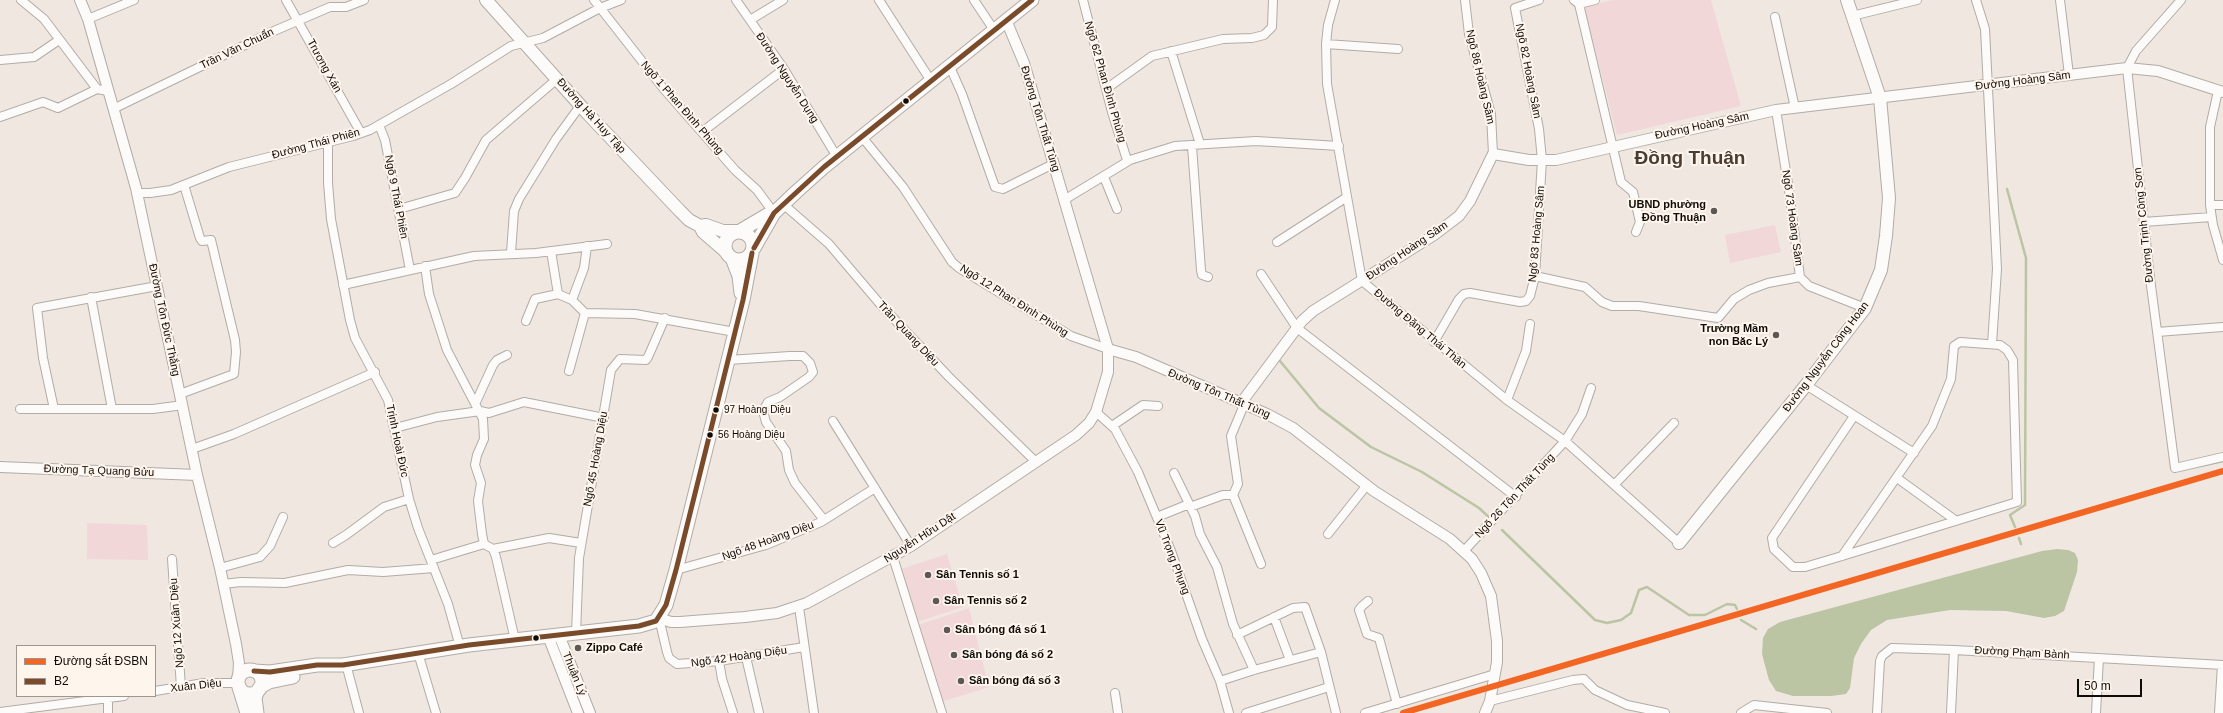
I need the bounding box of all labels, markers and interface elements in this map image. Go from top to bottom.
street label: Ngõ 62 Phan Đình Phùng [1081,20,1129,144]
street label: Ngõ 82 Hoàng Sâm [1512,22,1544,120]
street label: Trần Văn Chuẩn [198,25,276,73]
street label: Ngõ 86 Hoàng Sâm [1463,28,1497,126]
street label: Đường Nguyễn Dụng [753,30,821,126]
street label: Trương Xán [304,37,344,95]
street label: Ngõ 1 Phan Đình Phùng [638,59,726,157]
street label: Đường Tôn Thất Tùng [1018,64,1062,174]
street label: Đường Hoàng Sâm [1975,69,2071,93]
street label: Đường Hà Huy Tập [554,76,628,156]
unlabelled marker [901,96,911,106]
street label: Đường Hoàng Sâm [1654,110,1750,142]
street label: Đường Thái Phiên [271,126,361,162]
district label: Đồng Thuận [1635,148,1745,170]
street label: Ngõ 9 Thái Phiên [381,154,411,240]
street label: Đường Trịnh Công Sơn [2131,167,2157,283]
street label: Ngõ 73 Hoàng Sâm [1779,169,1805,267]
street label: Ngõ 83 Hoàng Sâm [1526,185,1548,283]
place label: UBND phường Đồng Thuận [1629,198,1706,224]
marker: UBND phường Đồng Thuận [1709,206,1719,216]
street label: Đường Hoàng Sâm [1364,219,1450,283]
street label: Đường Tôn Đức Thắng [146,262,182,378]
street label: Ngõ 12 Phan Đình Phùng [957,262,1071,340]
street label: Đường Đặng Thái Thân [1371,286,1469,372]
street label: Trần Quang Diệu [875,299,941,369]
street label: Đường Nguyễn Công Hoan [1780,299,1872,415]
place label: Trường Mầm non Băc Lý [1700,322,1768,348]
marker: Trường Mầm non Băc Lý [1771,330,1781,340]
street label: Đường Tôn Thất Tùng [1166,366,1272,422]
street label: Trịnh Hoài Đức [383,403,411,479]
place label: 97 Hoàng Diệu [724,404,791,416]
marker: 97 Hoàng Diệu [711,405,721,415]
street label: Ngõ 45 Hoàng Diệu [581,410,611,508]
place label: 56 Hoàng Diệu [718,429,785,441]
marker: 56 Hoàng Diệu [705,430,715,440]
street label: Ngõ 26 Tôn Thất Tùng [1472,451,1558,541]
street label: Đường Tạ Quang Bửu [43,462,155,480]
street label: Nguyễn Hữu Dật [882,510,958,566]
street label: Vũ Trọng Phụng [1152,517,1192,597]
street label: Ngõ 48 Hoàng Diệu [720,518,816,564]
place label: Sân Tennis số 1 [936,568,1019,582]
marker: Sân Tennis số 1 [923,570,933,580]
street label: Ngõ 12 Xuân Diệu [167,578,187,668]
place label: Sân Tennis số 2 [944,594,1027,608]
marker: Sân Tennis số 2 [931,596,941,606]
place label: Sân bóng đá số 1 [955,623,1046,637]
marker: Sân bóng đá số 1 [942,625,952,635]
unlabelled marker [531,633,541,643]
place label: Zippo Café [586,641,643,655]
marker: Zippo Café [573,643,583,653]
street label: Ngõ 42 Hoàng Diệu [690,644,788,670]
street label: Đường Phạm Bành [1974,644,2070,662]
legend [16,645,156,697]
place label: Sân bóng đá số 2 [962,648,1053,662]
street label: Thuận Lý [559,650,589,698]
marker: Sân bóng đá số 2 [949,650,959,660]
text: Đường sắt ĐSBN [54,654,148,668]
scale bar [2079,671,2144,697]
text: B2 [54,674,69,688]
place label: Sân bóng đá số 3 [969,674,1060,688]
marker: Sân bóng đá số 3 [956,676,966,686]
street label: Xuân Diệu [170,677,222,695]
text: 50 m [2084,679,2111,693]

